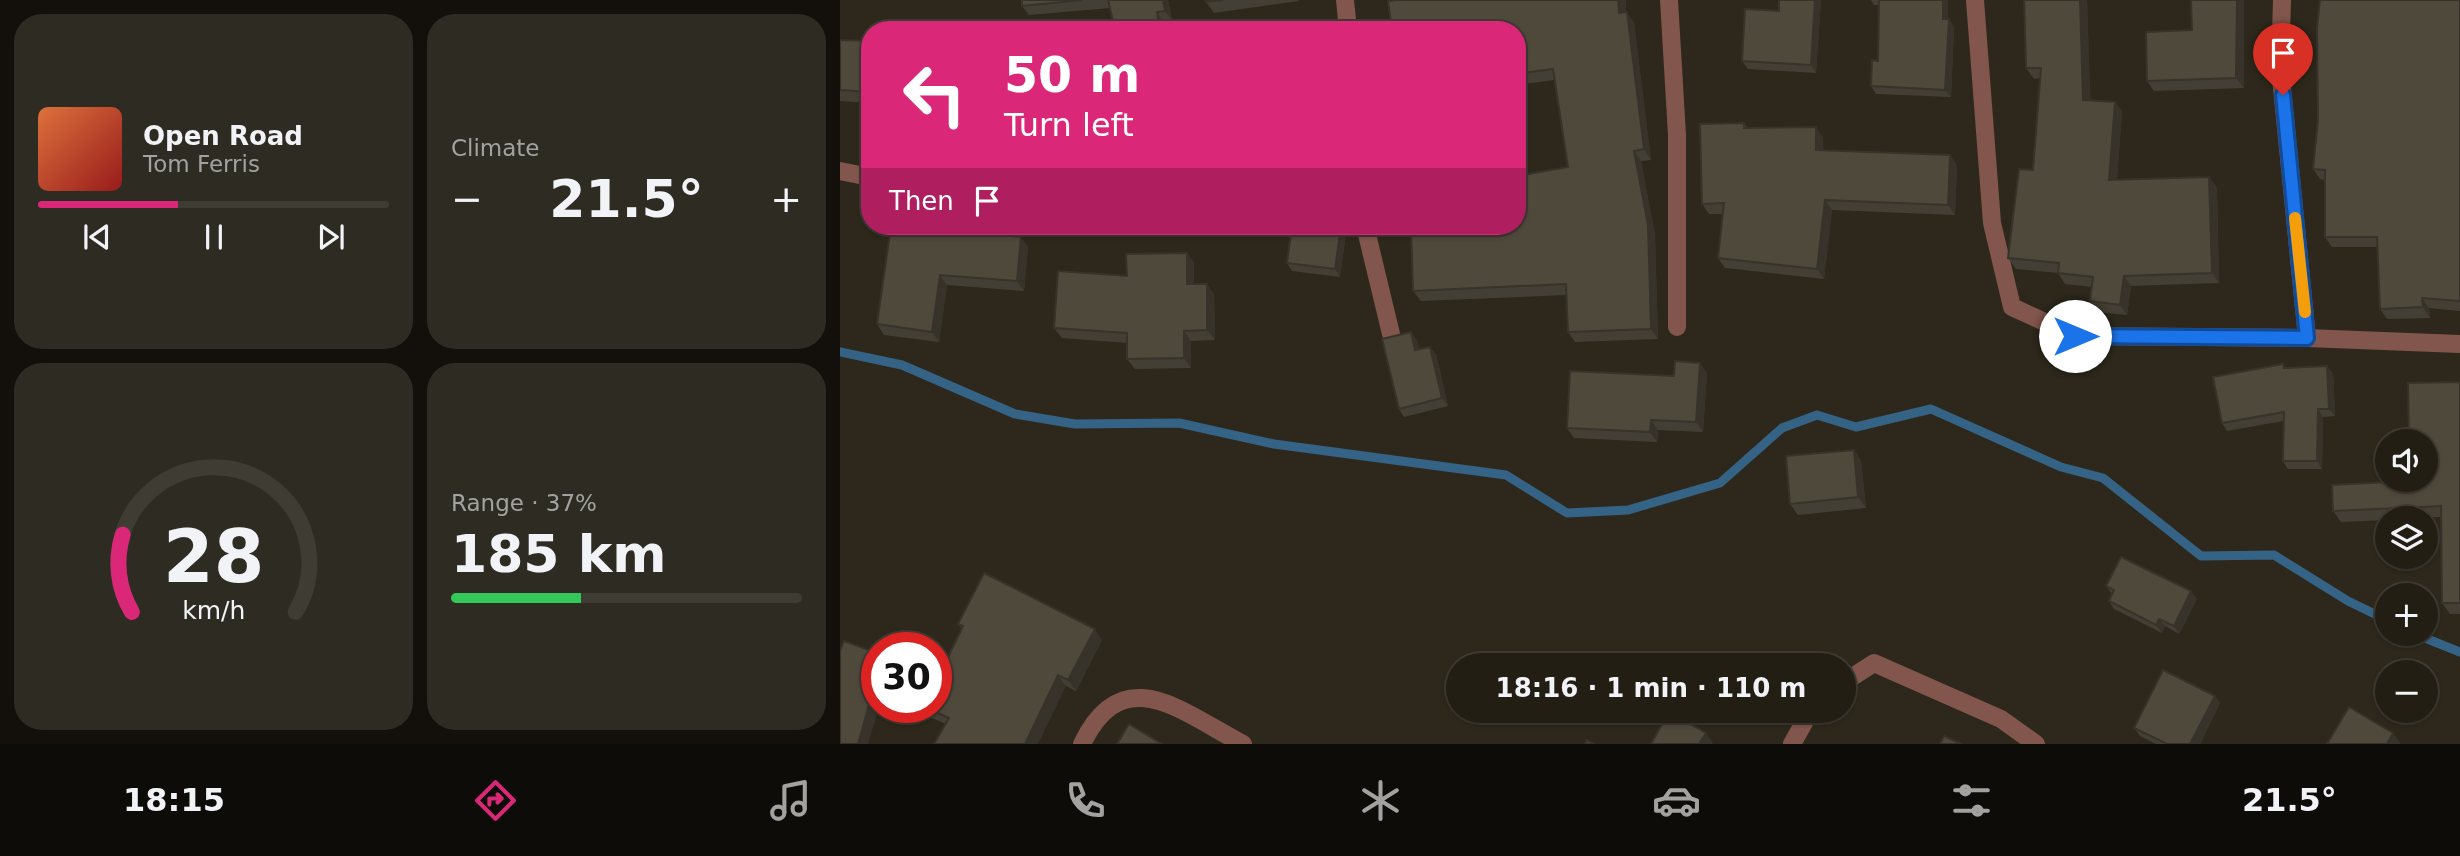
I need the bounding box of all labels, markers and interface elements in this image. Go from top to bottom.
pin [2253,23,2313,95]
icon: arrive [2264,34,2302,72]
text: 50 m [1004,47,1140,104]
icon: left [889,49,980,140]
text: Turn left [1004,106,1134,144]
text: Open Road [143,121,303,151]
text: Climate [451,135,540,161]
text: Tom Ferris [143,151,260,177]
text: 21.5° [549,169,704,229]
text: − [451,177,483,221]
text: + [770,177,802,221]
icon: arrive [968,182,1006,220]
text: Then [889,186,954,216]
icon: previous [78,218,116,256]
icon: pause [195,218,233,256]
icon: next [312,218,350,256]
position arrow [2038,299,2112,373]
map controls [2375,429,2438,723]
button: sound [2375,429,2438,492]
text: Range · 37% [451,490,597,516]
button: layers [2375,506,2438,569]
text: 28 [163,515,264,600]
text: 185 km [451,524,666,584]
button: + [2375,583,2438,646]
text: km/h [182,596,245,625]
speed limit sign: 30 [861,632,952,723]
button: − [2375,660,2438,723]
text: 18:16 · 1 min · 110 m [1496,673,1806,703]
icon: directions [471,776,520,825]
icon: music [766,776,815,825]
icon: phone [1061,776,1110,825]
icon: climate [1356,776,1405,825]
icon: car [1652,776,1701,825]
icon: filters [1947,776,1996,825]
text: 18:15 [123,781,225,819]
text: 21.5° [2242,781,2337,819]

